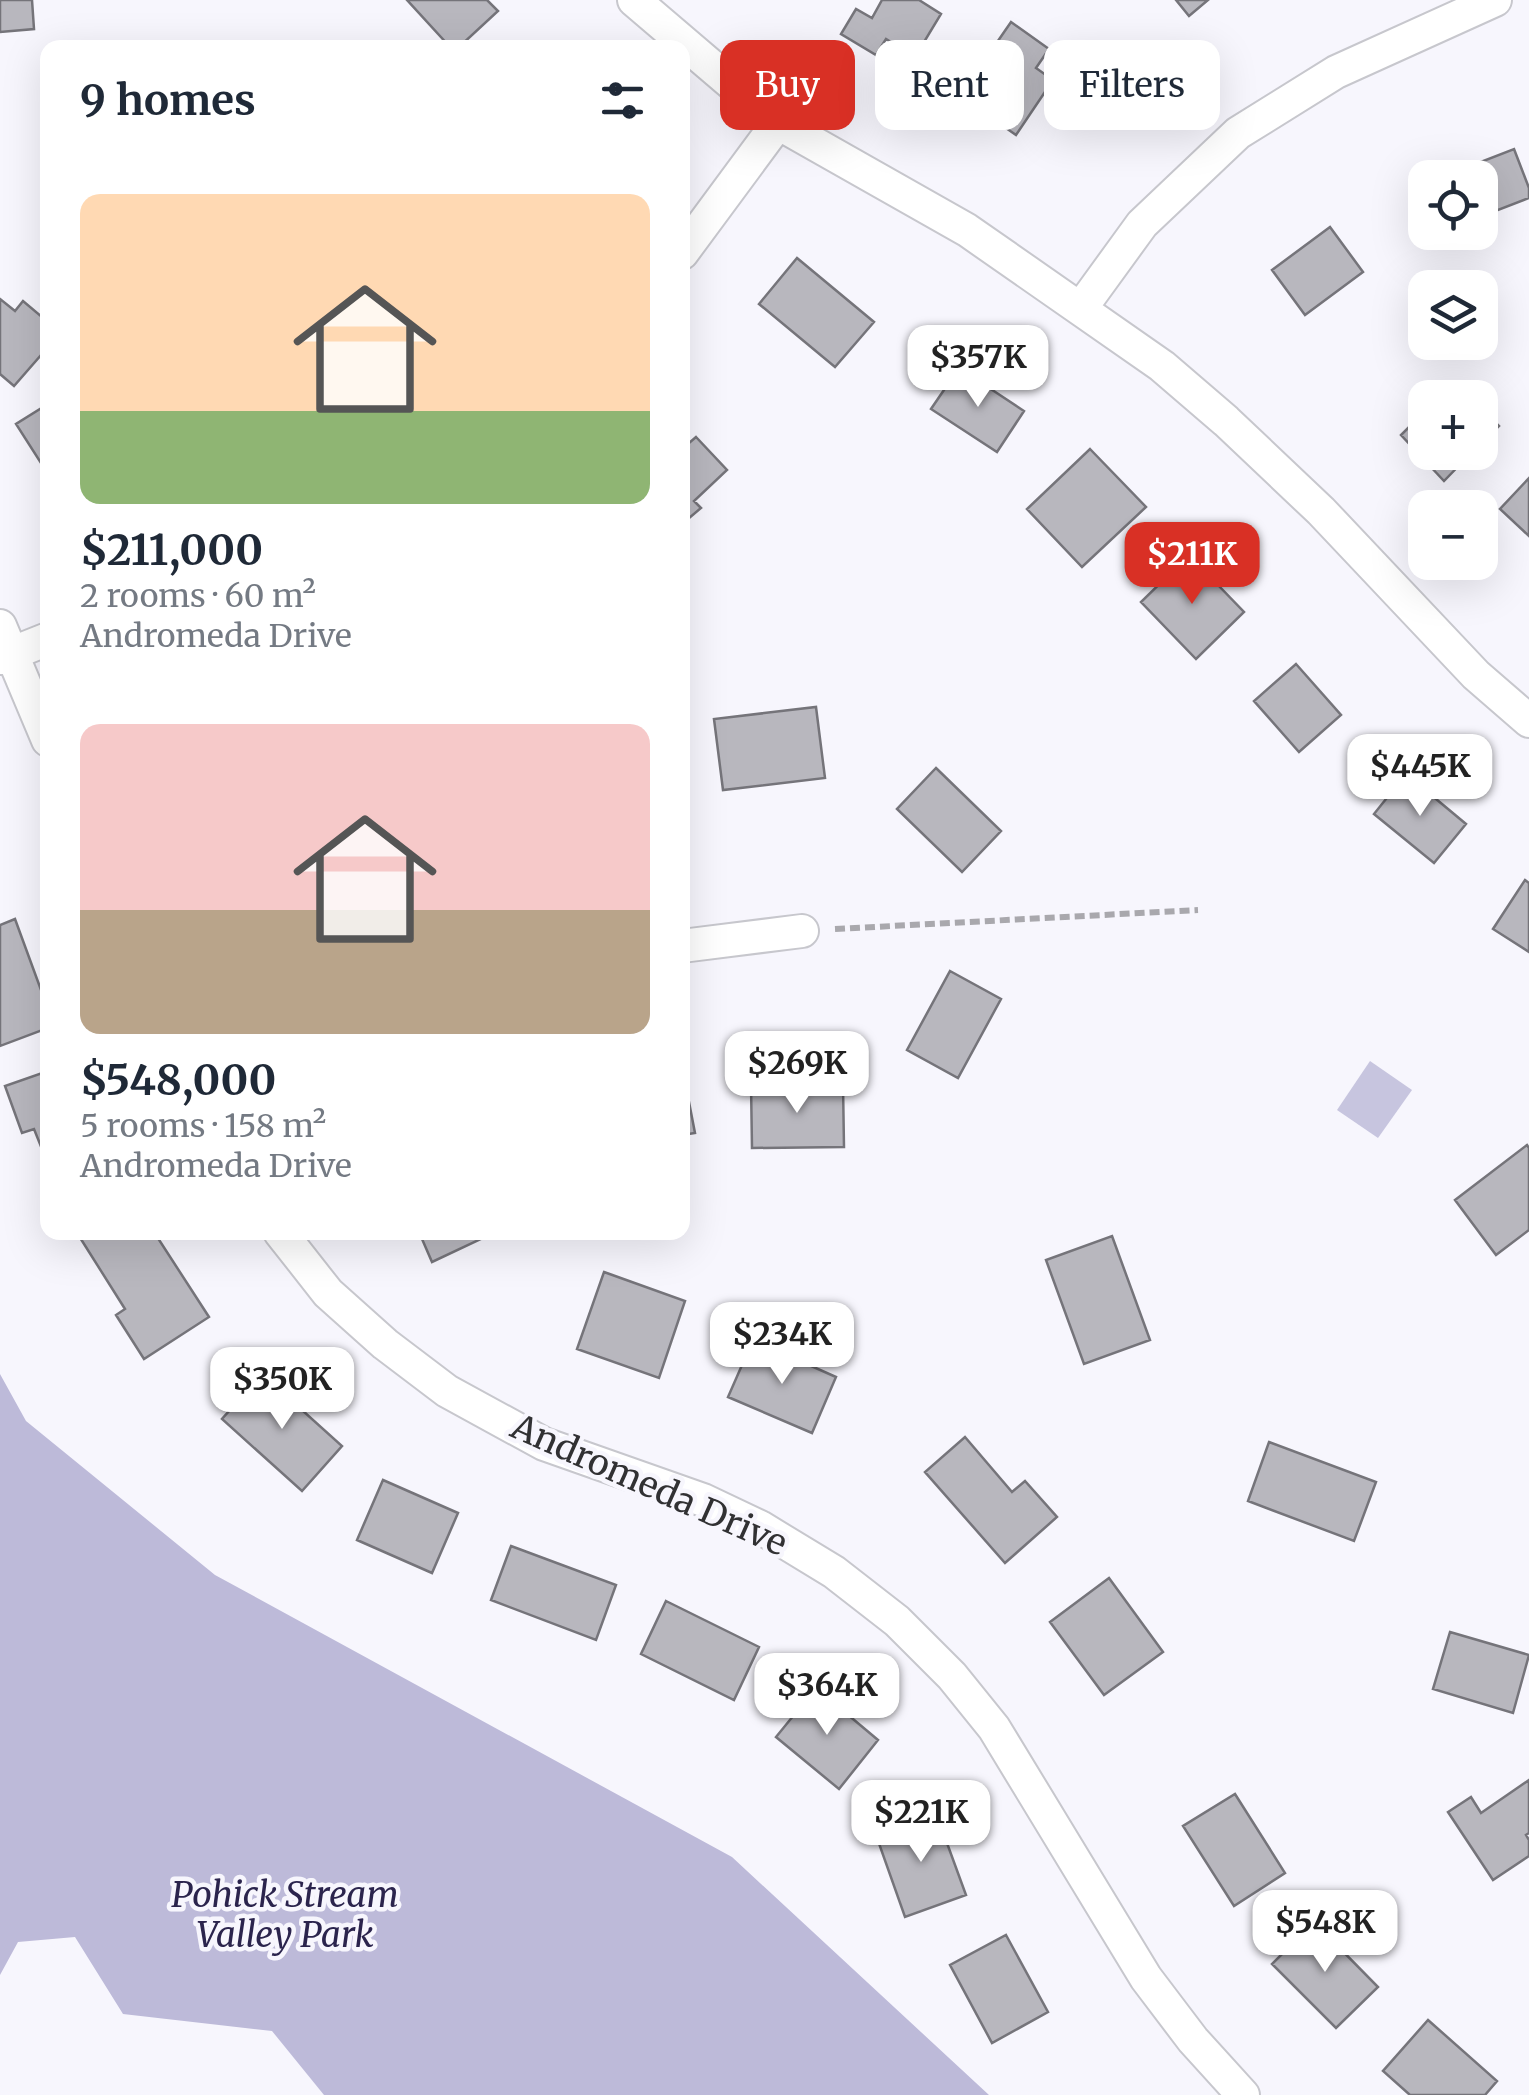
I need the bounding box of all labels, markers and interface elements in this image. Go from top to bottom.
chip: Buy [720,40,855,130]
chip: Rent [875,40,1024,130]
chip: Filters [1044,40,1220,130]
icon: filters [595,73,650,128]
text: 9 homes [80,74,256,126]
map controls [1408,160,1498,580]
button: locate [1408,160,1498,250]
icon: home [275,259,455,439]
button: layers [1408,270,1498,360]
pin: $357K [908,325,1048,410]
text: $357K [929,337,1027,377]
button: + [1408,380,1498,470]
button: − [1408,490,1498,580]
pin: $211K [1122,522,1262,607]
text: $211,000 [80,524,263,576]
text: $211K [1147,534,1237,574]
text: 2 rooms · 60 m² [80,576,316,616]
text: Andromeda Drive [80,616,352,656]
pin: $445K [1350,734,1490,819]
text: $445K [1369,746,1471,786]
icon: home [275,789,455,969]
pin: $269K [727,1031,867,1116]
text: $269K [747,1043,847,1083]
text: $548,000 [80,1054,276,1106]
text: 5 rooms · 158 m² [80,1106,326,1146]
text: Andromeda Drive [80,1146,352,1186]
pin: $234K [712,1302,852,1387]
text: $234K [732,1314,832,1354]
pin: $350K [212,1347,352,1432]
text: $350K [232,1359,332,1399]
street label: Andromeda Drive [503,1404,794,1566]
pin: $364K [757,1653,897,1738]
text: $364K [776,1665,878,1705]
pin: $221K [851,1780,991,1865]
text: $221K [873,1792,969,1832]
park label: Pohick Stream Valley Park [171,1873,399,1957]
pin: $548K [1255,1890,1395,1975]
text: $548K [1275,1902,1375,1942]

